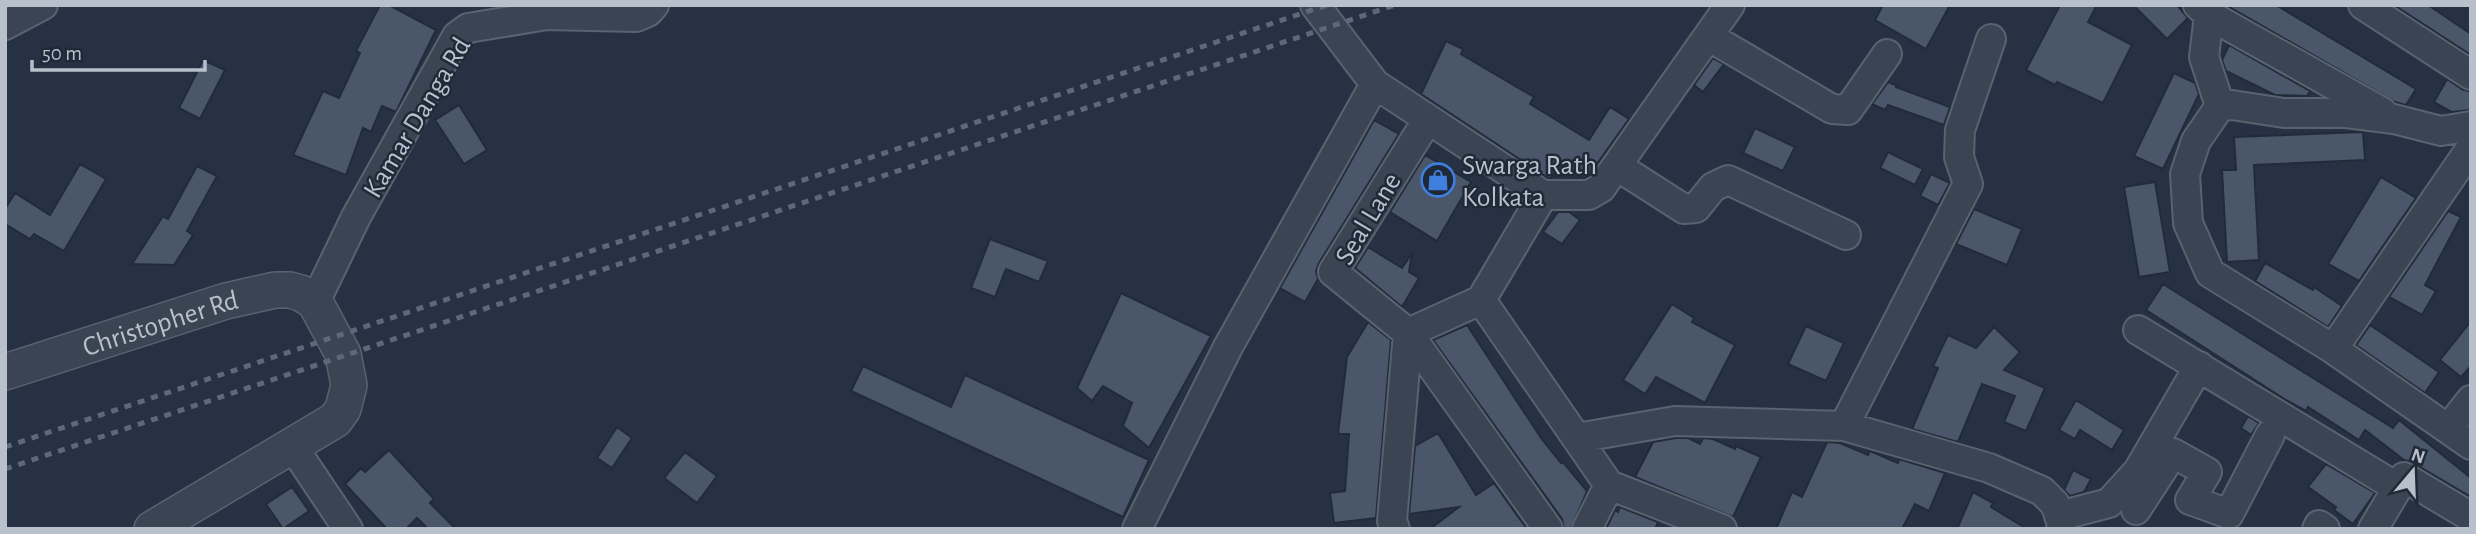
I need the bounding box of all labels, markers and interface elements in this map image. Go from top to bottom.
scale bar [32,28,205,72]
street label: Kamar Danga Rd [359,33,476,203]
text: 50 m [42,43,82,64]
place label: Swarga Rath Kolkata [1462,152,1597,212]
shop icon: Swarga Rath Kolkata [1419,161,1457,199]
street label: Seal Lane [1331,168,1407,270]
street label: Christopher Rd [79,287,241,362]
north arrow [2378,436,2448,506]
text: N [2409,445,2427,467]

